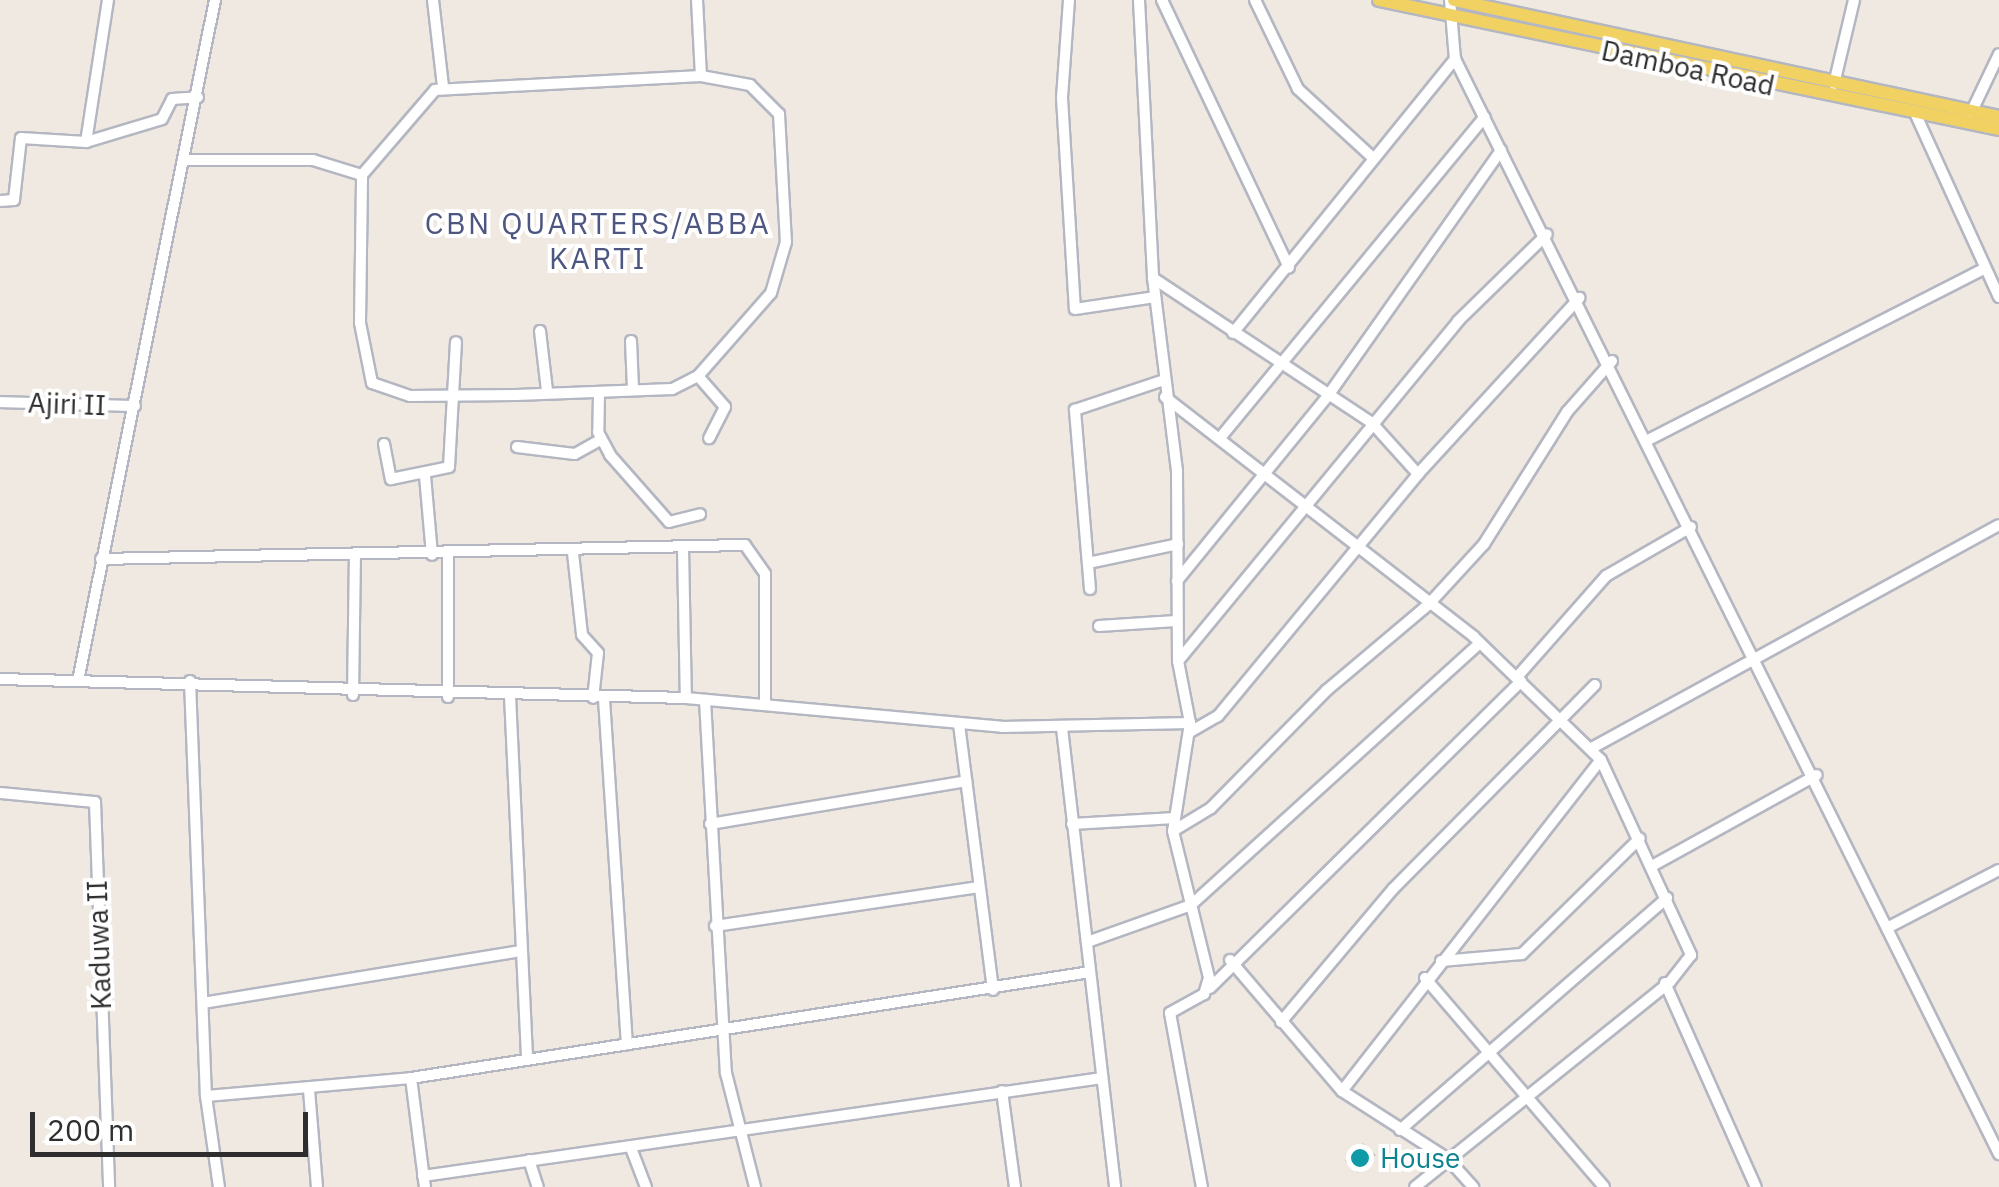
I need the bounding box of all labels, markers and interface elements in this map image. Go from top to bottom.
street label: Damboa Road [1598,33,1778,103]
district label: CBN QUARTERS/ABBA KARTI [425,205,771,276]
street label: Ajiri II [27,386,107,422]
street label: Kaduwa II [80,880,118,1010]
scale bar [35,1092,312,1154]
text: 200 m [47,1110,134,1149]
place label: House [1380,1141,1460,1175]
marker: House [1349,1147,1371,1169]

